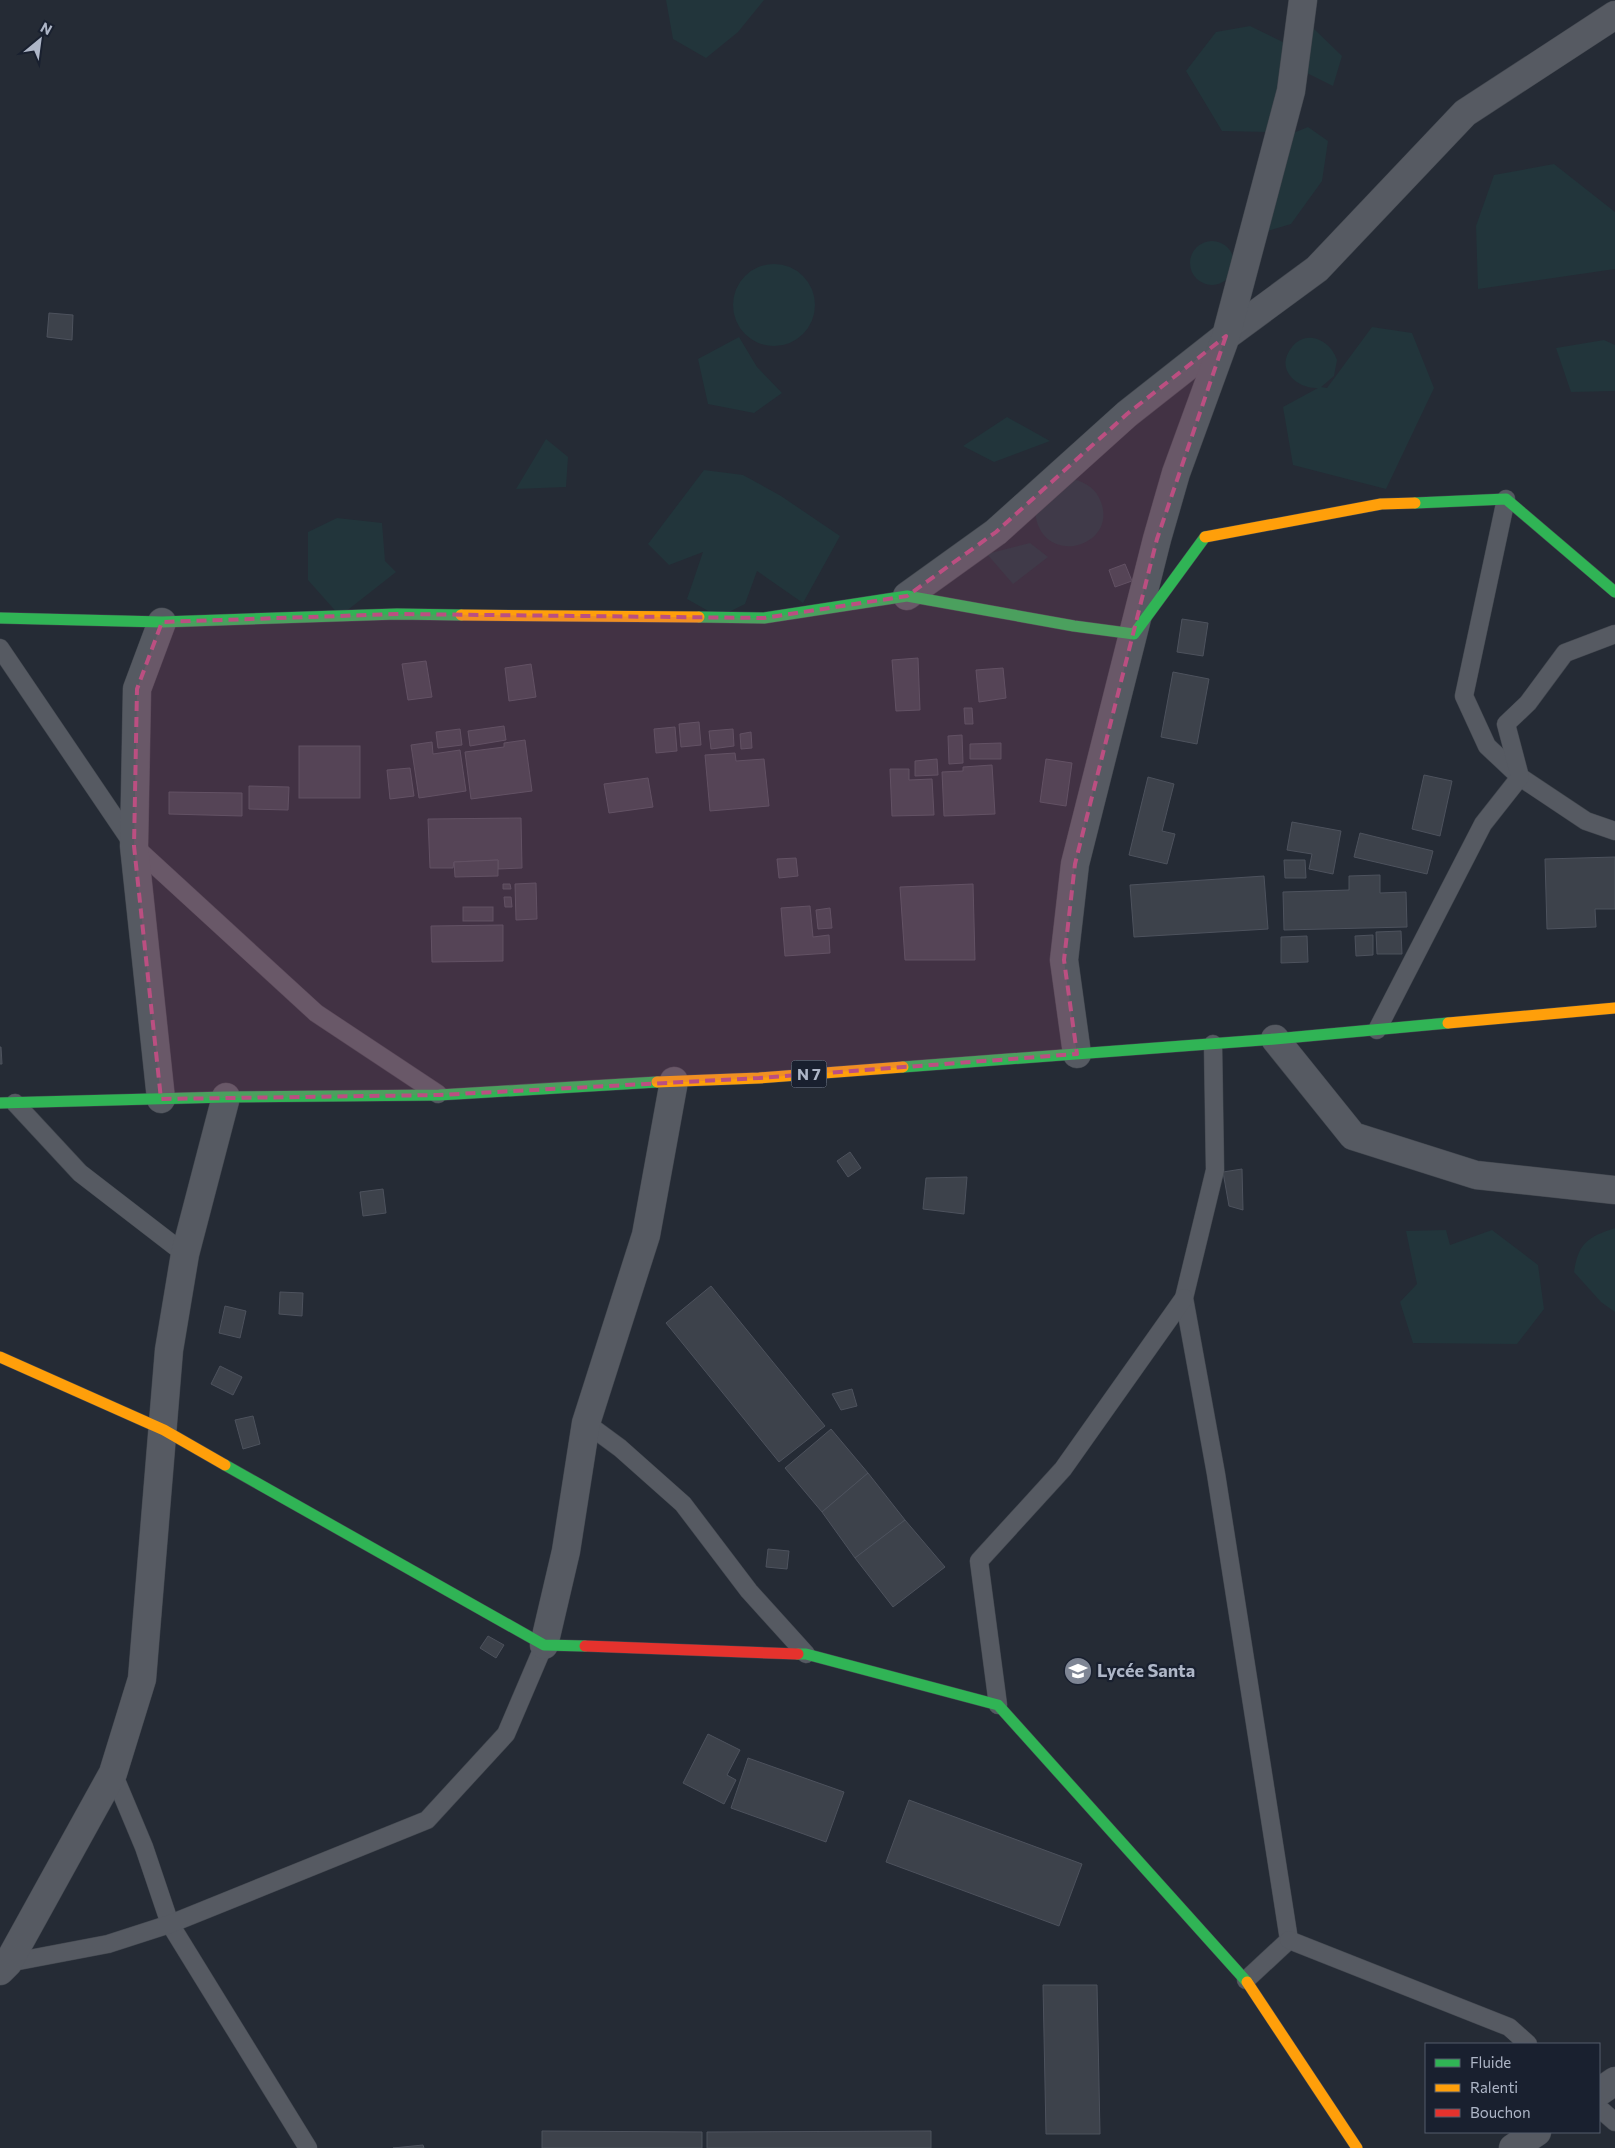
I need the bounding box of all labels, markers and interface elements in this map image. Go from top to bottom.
north arrow [15,15,65,65]
text: N [38,18,55,38]
road number: N 7 [792,1060,826,1088]
school or university icon: Lycée Santa [1063,1656,1093,1686]
place label: Lycée Santa [1097,1659,1195,1681]
legend [1425,2043,1600,2133]
text: Fluide [1470,2053,1511,2071]
text: Ralenti [1470,2078,1518,2096]
text: Bouchon [1470,2103,1531,2121]

